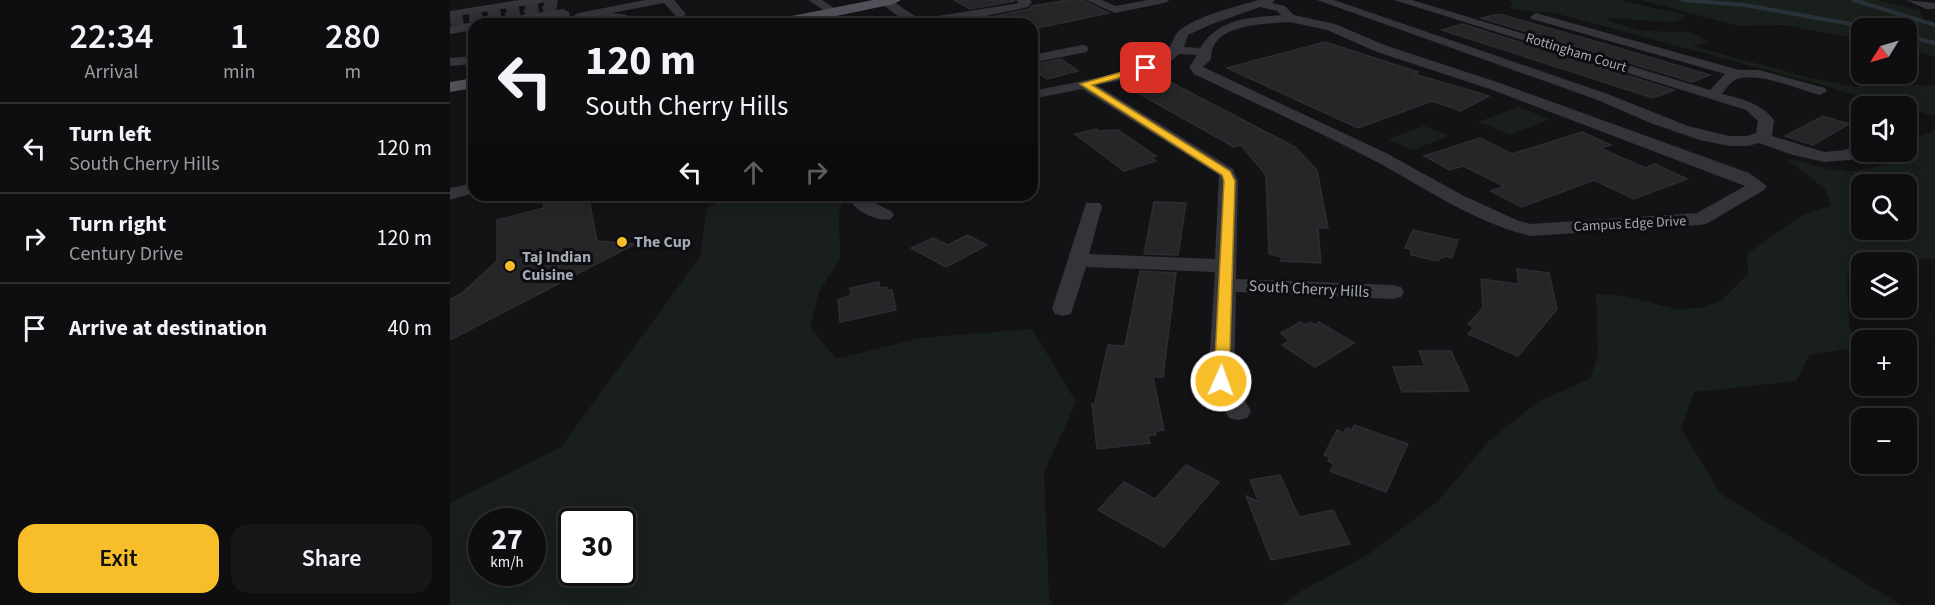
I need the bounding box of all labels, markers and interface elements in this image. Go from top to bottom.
text: 22:34 [70,11,153,62]
text: 1 [230,11,248,62]
text: 280 [325,11,380,62]
north arrow [1851,18,1917,84]
map controls [1851,18,1917,474]
street label: Rottingham Court [1523,28,1629,78]
text: 120 m [585,31,696,91]
icon: left [486,42,564,120]
pin [1120,42,1171,93]
icon: arrive [1129,51,1162,84]
text: Arrival [85,58,138,86]
text: min [223,58,255,86]
text: m [344,58,361,86]
text: South Cherry Hills [585,87,788,126]
button: sound [1851,96,1917,162]
text: Turn left [69,118,151,150]
icon: left [18,132,51,165]
text: 120 m [377,132,432,164]
text: South Cherry Hills [69,150,220,178]
icon: left [674,156,707,189]
icon: ahead [737,156,770,189]
icon: right [800,156,833,189]
button: search [1851,174,1917,240]
text: Turn right [69,208,166,240]
street label: Campus Edge Drive [1573,211,1687,237]
icon: right [18,222,51,255]
text: 120 m [377,222,432,254]
place label: The Cup [634,231,691,253]
marker: The Cup [615,235,629,249]
text: Century Drive [69,240,183,268]
place label: Taj Indian Cuisine [522,246,591,286]
button: layers [1851,252,1917,318]
marker: Taj Indian Cuisine [503,259,517,273]
street label: South Cherry Hills [1248,275,1370,303]
icon: arrive [18,312,51,345]
text: Arrive at destination [69,312,267,344]
text: 40 m [387,312,432,344]
button: + [1851,330,1917,396]
position arrow [1189,349,1253,413]
button: − [1851,408,1917,474]
speed limit sign: 30 [558,508,636,586]
text: 27 [491,518,523,561]
button: Exit [18,524,219,593]
button: Share [231,524,432,593]
text: km/h [490,552,524,573]

